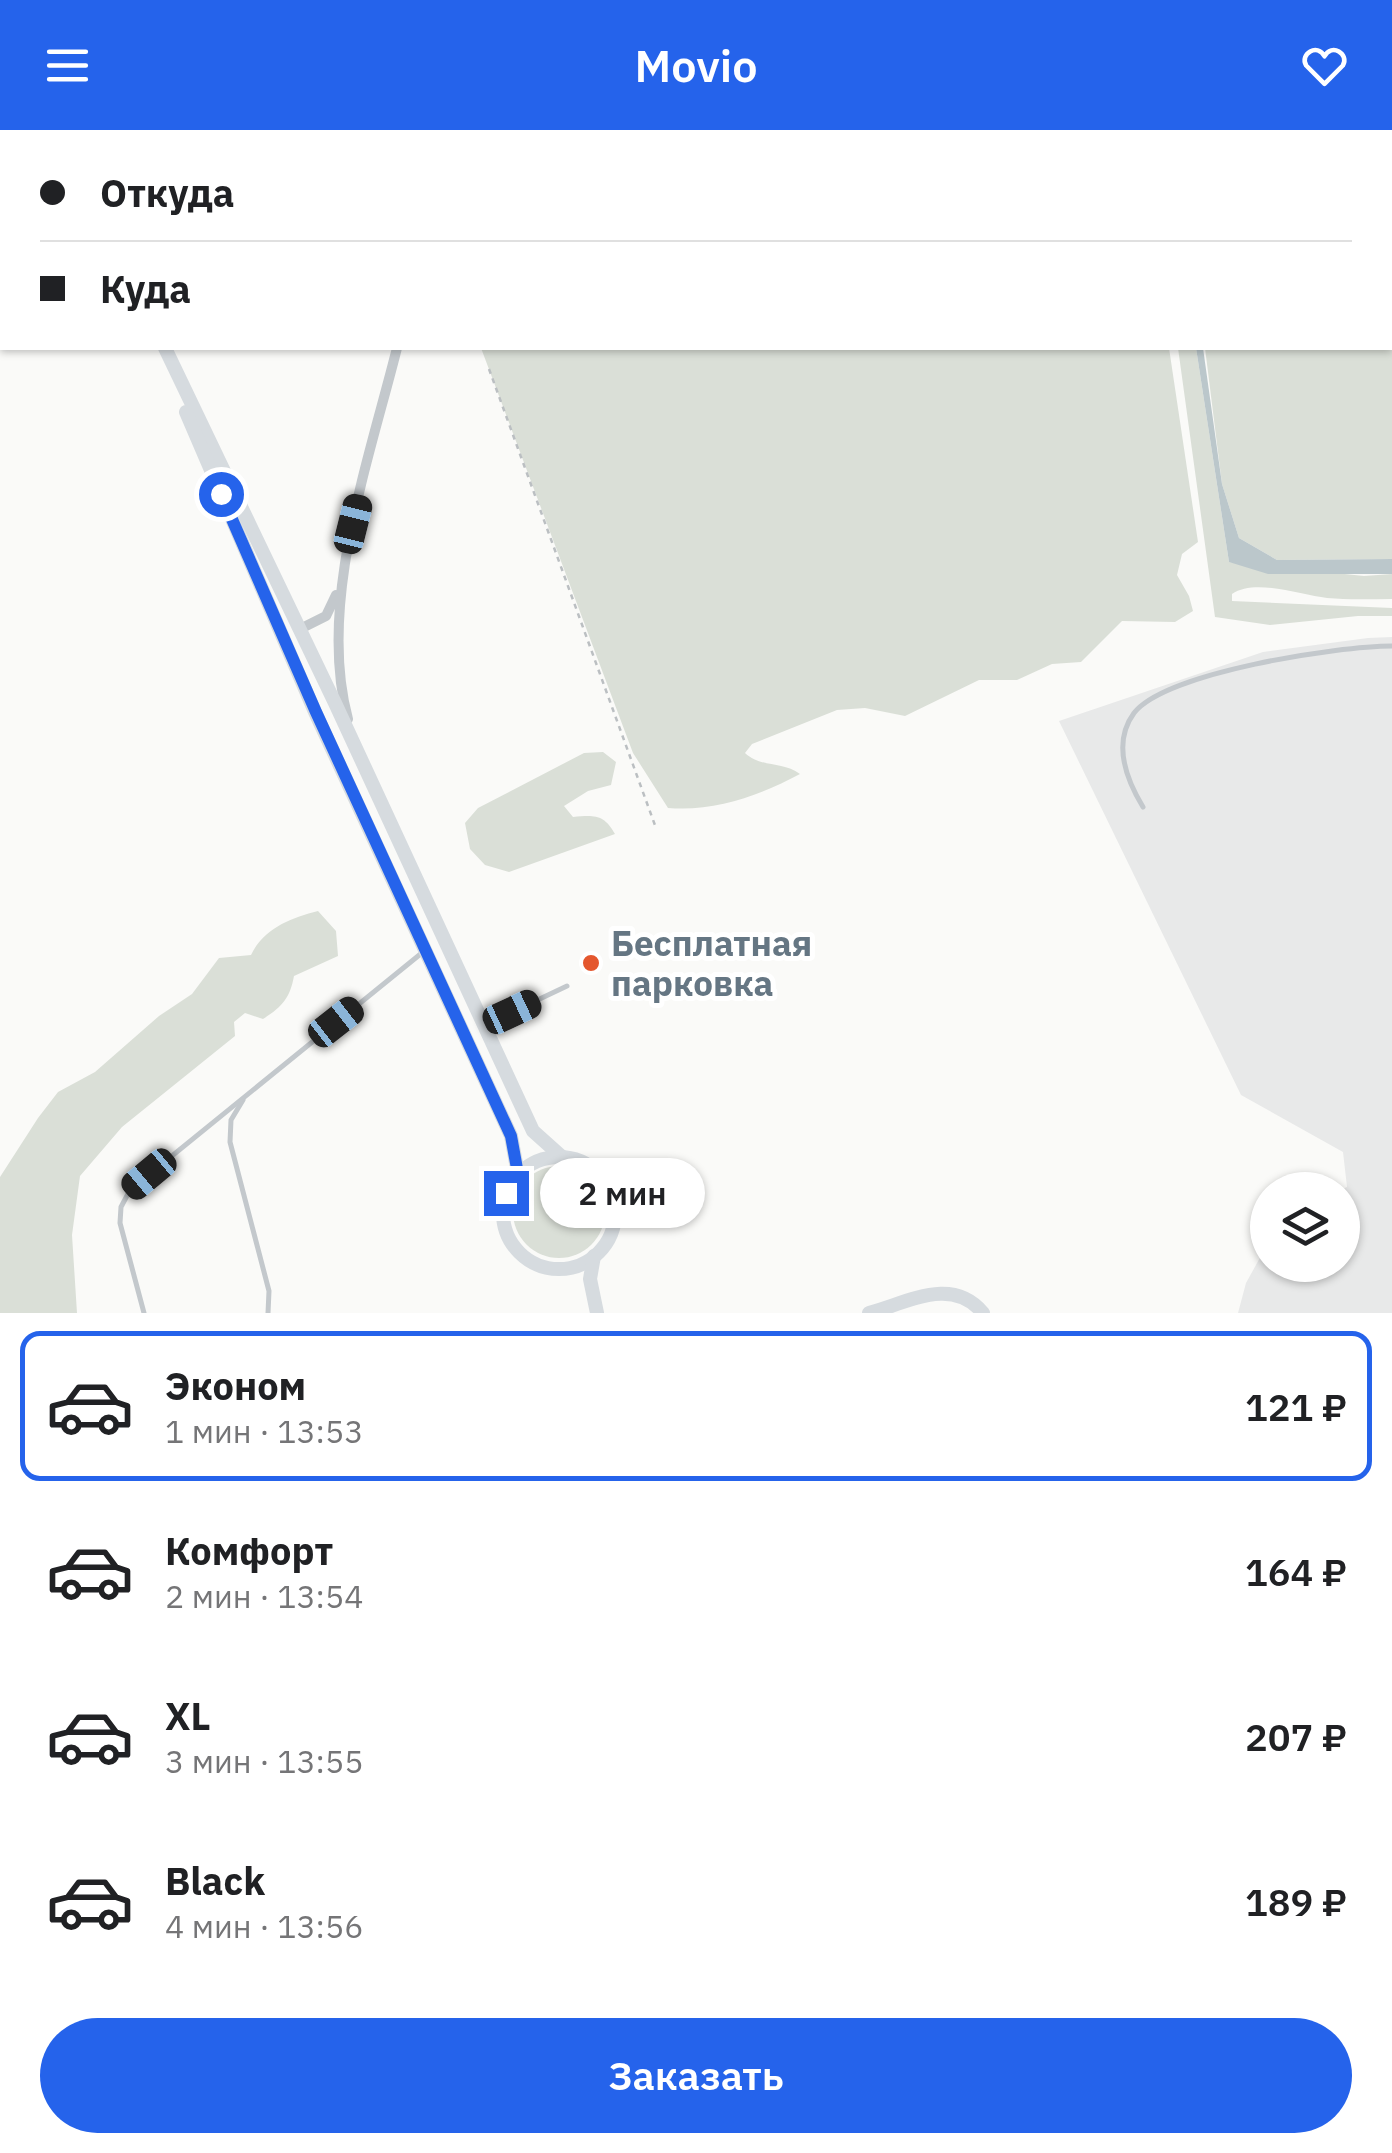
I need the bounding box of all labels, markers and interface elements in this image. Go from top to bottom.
text: Movio [634,36,758,94]
icon: menu [40,38,95,93]
icon: heart [1297,38,1352,93]
text: Откуда [100,168,234,217]
text: Куда [100,264,191,313]
route start [199,472,244,517]
car [331,491,375,557]
place label: Бесплатная парковка [611,920,812,1006]
marker: Бесплатная парковка [580,952,602,974]
car [478,986,546,1038]
car [303,992,369,1052]
car [116,1143,182,1205]
callout: 2 мин [541,1158,706,1228]
route end [484,1171,529,1216]
text: 2 мин [578,1172,667,1214]
map controls [1250,1172,1360,1282]
button: layers [1250,1172,1360,1282]
icon: car [45,1361,135,1451]
text: Эконом [165,1361,306,1410]
text: 121 ₽ [1245,1382,1347,1431]
text: 1 мин · 13:53 [165,1410,363,1452]
icon: car [45,1526,135,1616]
text: Комфорт [165,1526,333,1575]
text: 164 ₽ [1245,1547,1347,1596]
text: 2 мин · 13:54 [165,1575,363,1617]
icon: car [45,1691,135,1781]
text: XL [165,1691,211,1740]
text: 207 ₽ [1245,1712,1347,1761]
text: 3 мин · 13:55 [165,1740,363,1782]
icon: car [45,1856,135,1946]
text: Black [165,1856,265,1905]
text: 189 ₽ [1245,1877,1347,1926]
text: 4 мин · 13:56 [165,1905,363,1947]
button: Заказать [40,2018,1352,2133]

